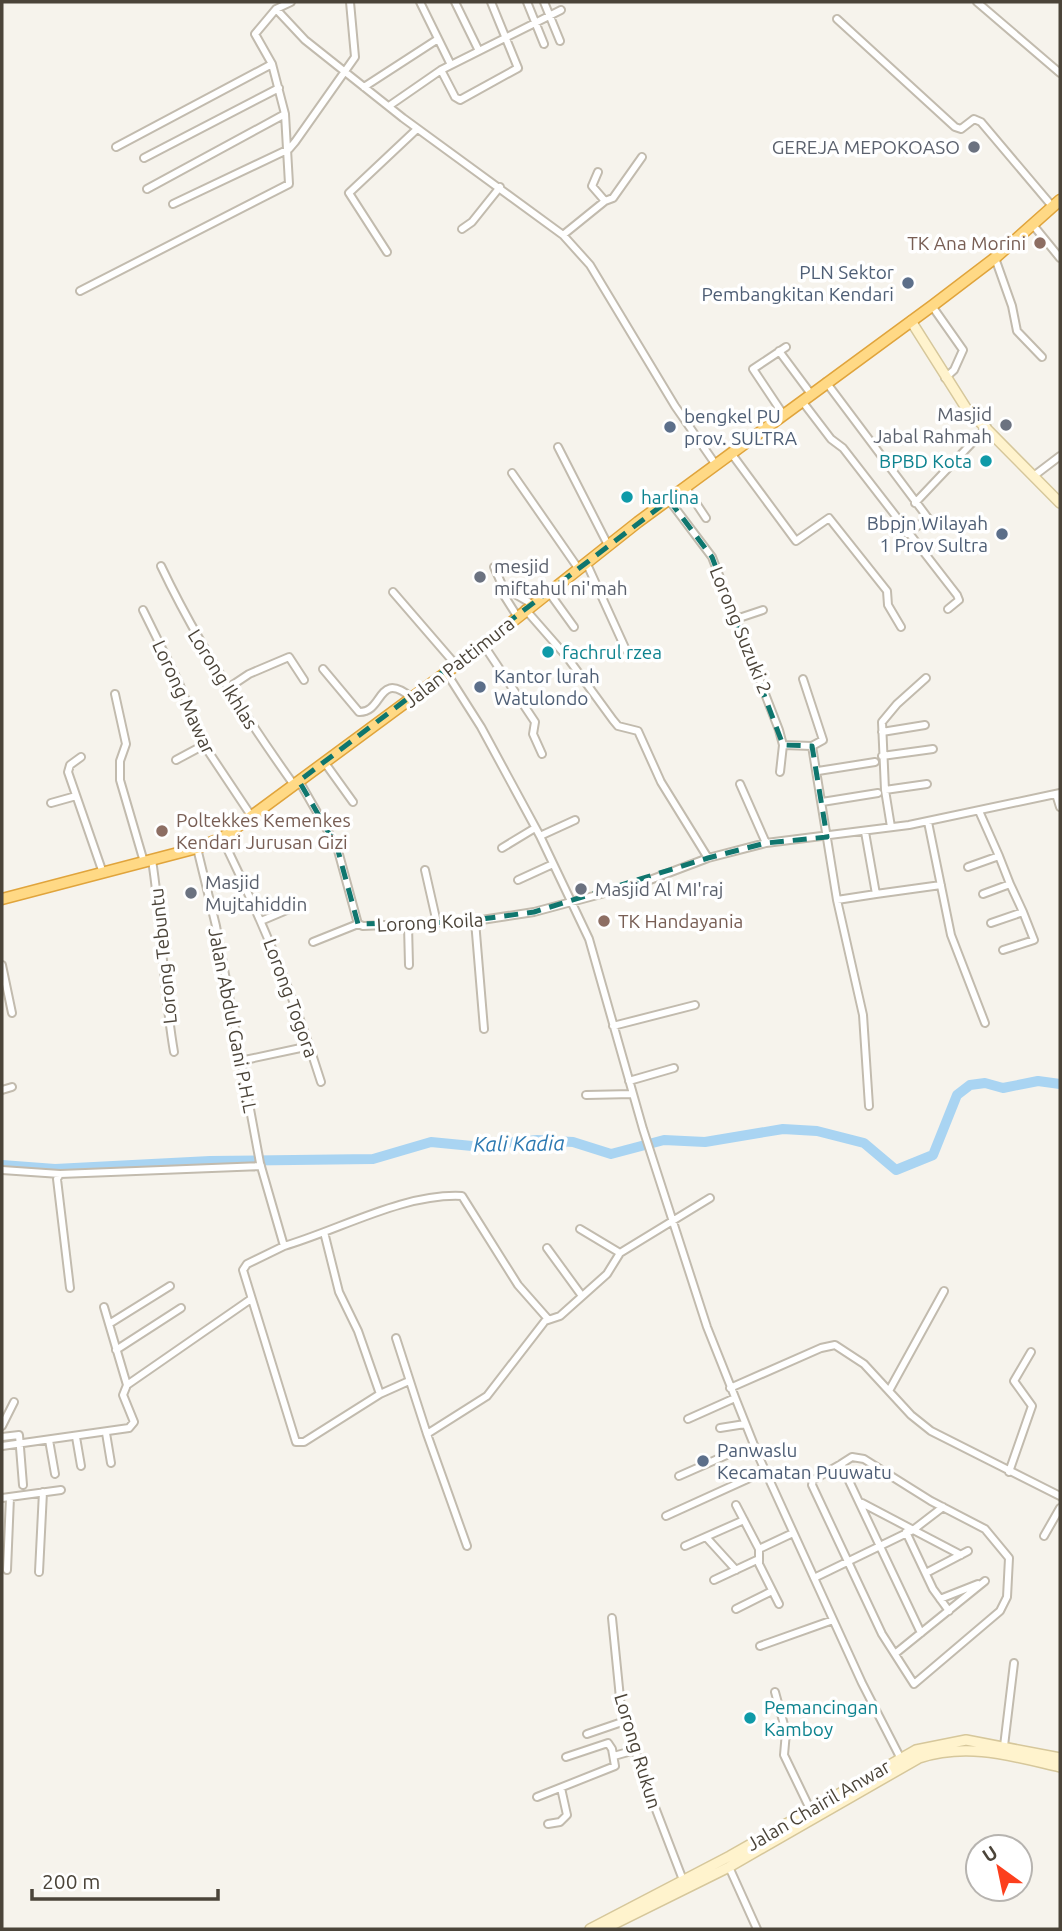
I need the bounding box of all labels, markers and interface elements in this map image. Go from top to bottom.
place label: GEREJA MEPOKOASO [772,136,960,158]
marker: GEREJA MEPOKOASO [966,139,982,155]
place label: TK Ana Morini [907,232,1026,254]
marker: TK Ana Morini [1032,235,1048,251]
place label: PLN Sektor Pembangkitan Kendari [702,261,894,305]
marker: PLN Sektor Pembangkitan Kendari [900,275,916,291]
place label: Masjid Jabal Rahmah [873,403,992,447]
place label: bengkel PU prov. SULTRA [684,405,798,449]
marker: Masjid Jabal Rahmah [998,417,1014,433]
marker: bengkel PU prov. SULTRA [662,419,678,435]
place label: BPBD Kota [879,450,972,472]
marker: BPBD Kota [978,453,994,469]
place label: harlina [641,486,699,508]
marker: harlina [619,489,635,505]
place label: Bbpjn Wilayah 1 Prov Sultra [867,512,988,556]
marker: Bbpjn Wilayah 1 Prov Sultra [994,526,1010,542]
place label: mesjid miftahul ni'mah [494,555,628,599]
street label: Lorong Suzuki 2 [706,563,776,697]
marker: mesjid miftahul ni'mah [472,569,488,585]
street label: Jalan Pattimura [400,612,518,712]
street label: Lorong Ikhlas [184,625,262,733]
street label: Lorong Mawar [148,637,220,757]
place label: fachrul rzea [562,641,662,663]
marker: fachrul rzea [540,644,556,660]
place label: Kantor lurah Watulondo [494,665,600,709]
marker: Kantor lurah Watulondo [472,679,488,695]
place label: Poltekkes Kemenkes Kendari Jurusan Gizi [176,809,351,853]
marker: Poltekkes Kemenkes Kendari Jurusan Gizi [154,823,170,839]
place label: Masjid Mujtahiddin [205,871,307,915]
place label: Masjid Al MI'raj [595,878,723,900]
marker: Masjid Al MI'raj [573,881,589,897]
marker: Masjid Mujtahiddin [183,885,199,901]
street label: Lorong Tebuntu [145,887,181,1025]
street label: Lorong Koila [376,908,484,936]
place label: TK Handayania [618,910,743,932]
marker: TK Handayania [596,913,612,929]
street label: Jalan Abdul Gani P.H.L [204,926,262,1115]
street label: Lorong Togora [259,936,323,1060]
water label: Kali Kadia [473,1130,565,1156]
place label: Panwaslu Kecamatan Puuwatu [717,1439,892,1483]
marker: Panwaslu Kecamatan Puuwatu [695,1453,711,1469]
street label: Lorong Rukun [610,1691,666,1811]
place label: Pemancingan Kamboy [764,1696,878,1740]
marker: Pemancingan Kamboy [742,1710,758,1726]
street label: Jalan Chairil Anwar [742,1755,894,1855]
north arrow [964,1833,1034,1903]
text: U [978,1841,1001,1867]
scale bar [32,1857,217,1901]
text: 200 m [42,1869,100,1893]

